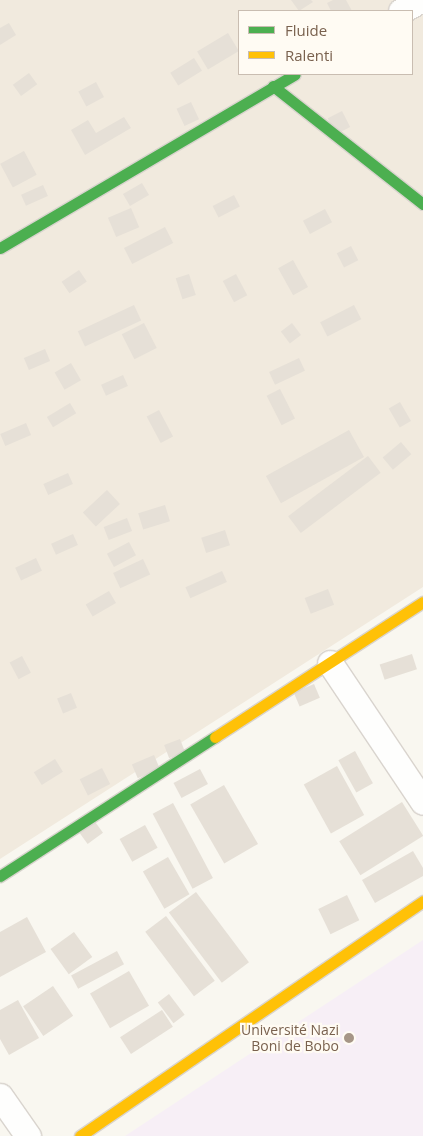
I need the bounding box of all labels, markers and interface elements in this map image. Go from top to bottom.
legend [238,10,413,75]
text: Fluide [285,20,327,40]
text: Ralenti [285,45,333,65]
place label: Université Nazi Boni de Bobo [241,1022,339,1054]
marker: Université Nazi Boni de Bobo [343,1032,355,1044]

